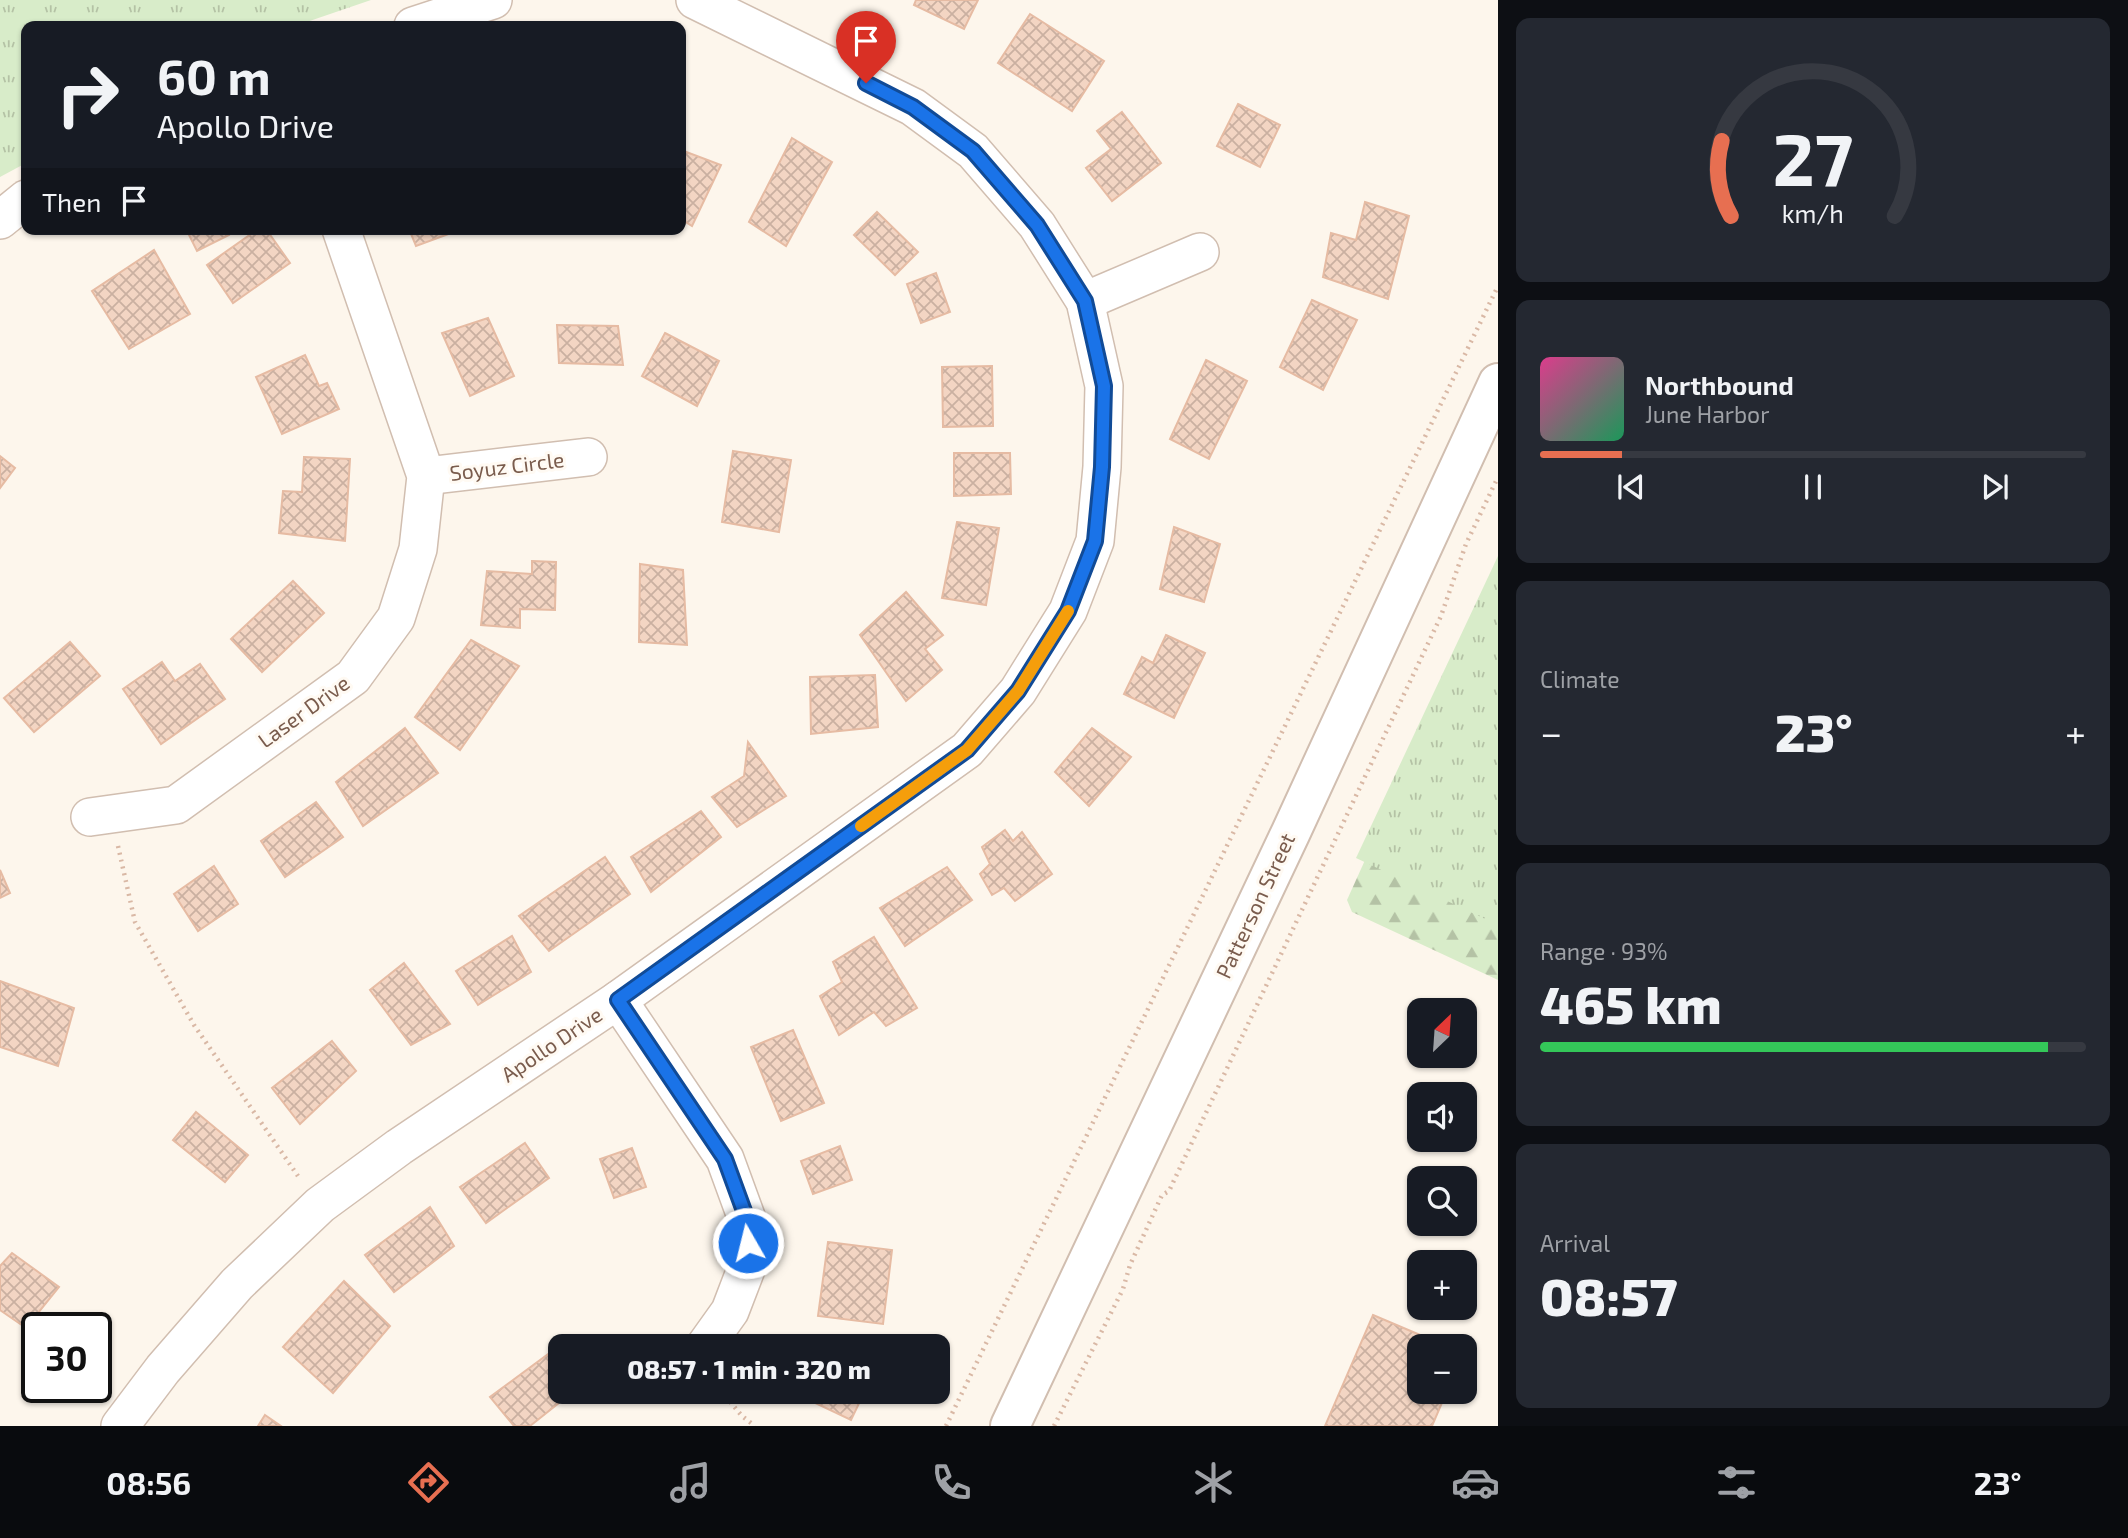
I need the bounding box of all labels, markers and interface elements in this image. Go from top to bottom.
pin [836,11,896,83]
icon: arrive [847,22,885,60]
text: 60 m [157,46,271,105]
icon: right [42,49,133,140]
text: Apollo Drive [157,106,334,144]
text: 27 [1773,113,1853,201]
icon: arrive [115,182,153,220]
text: Then [42,186,101,217]
text: km/h [1782,198,1844,228]
text: Northbound [1645,369,1794,400]
text: June Harbor [1645,400,1769,428]
street label: Soyuz Circle [448,446,565,485]
icon: previous [1612,468,1650,506]
icon: pause [1794,468,1832,506]
icon: next [1976,468,2014,506]
text: Climate [1540,665,1620,693]
street label: Laser Drive [253,669,354,752]
text: 23° [1775,700,1853,762]
text: − [1540,709,1562,755]
text: + [2065,709,2086,755]
street label: Patterson Street [1210,829,1299,982]
text: Range · 93% [1540,937,1668,965]
text: 465 km [1540,972,1722,1034]
north arrow [1407,998,1477,1068]
map controls [1407,998,1477,1404]
street label: Apollo Drive [496,1001,606,1087]
button: sound [1407,1082,1477,1152]
button: search [1407,1166,1477,1236]
position arrow [711,1206,785,1280]
text: Arrival [1540,1229,1610,1257]
button: + [1407,1250,1477,1320]
text: 08:57 [1540,1264,1677,1326]
speed limit sign: 30 [21,1312,112,1403]
button: − [1407,1334,1477,1404]
text: 08:57 · 1 min · 320 m [627,1353,871,1384]
icon: directions [404,1458,453,1507]
icon: music [666,1458,715,1507]
icon: phone [927,1458,976,1507]
icon: climate [1189,1458,1238,1507]
icon: car [1451,1458,1500,1507]
icon: filters [1712,1458,1761,1507]
text: 08:56 [106,1463,191,1501]
text: 23° [1974,1463,2022,1501]

